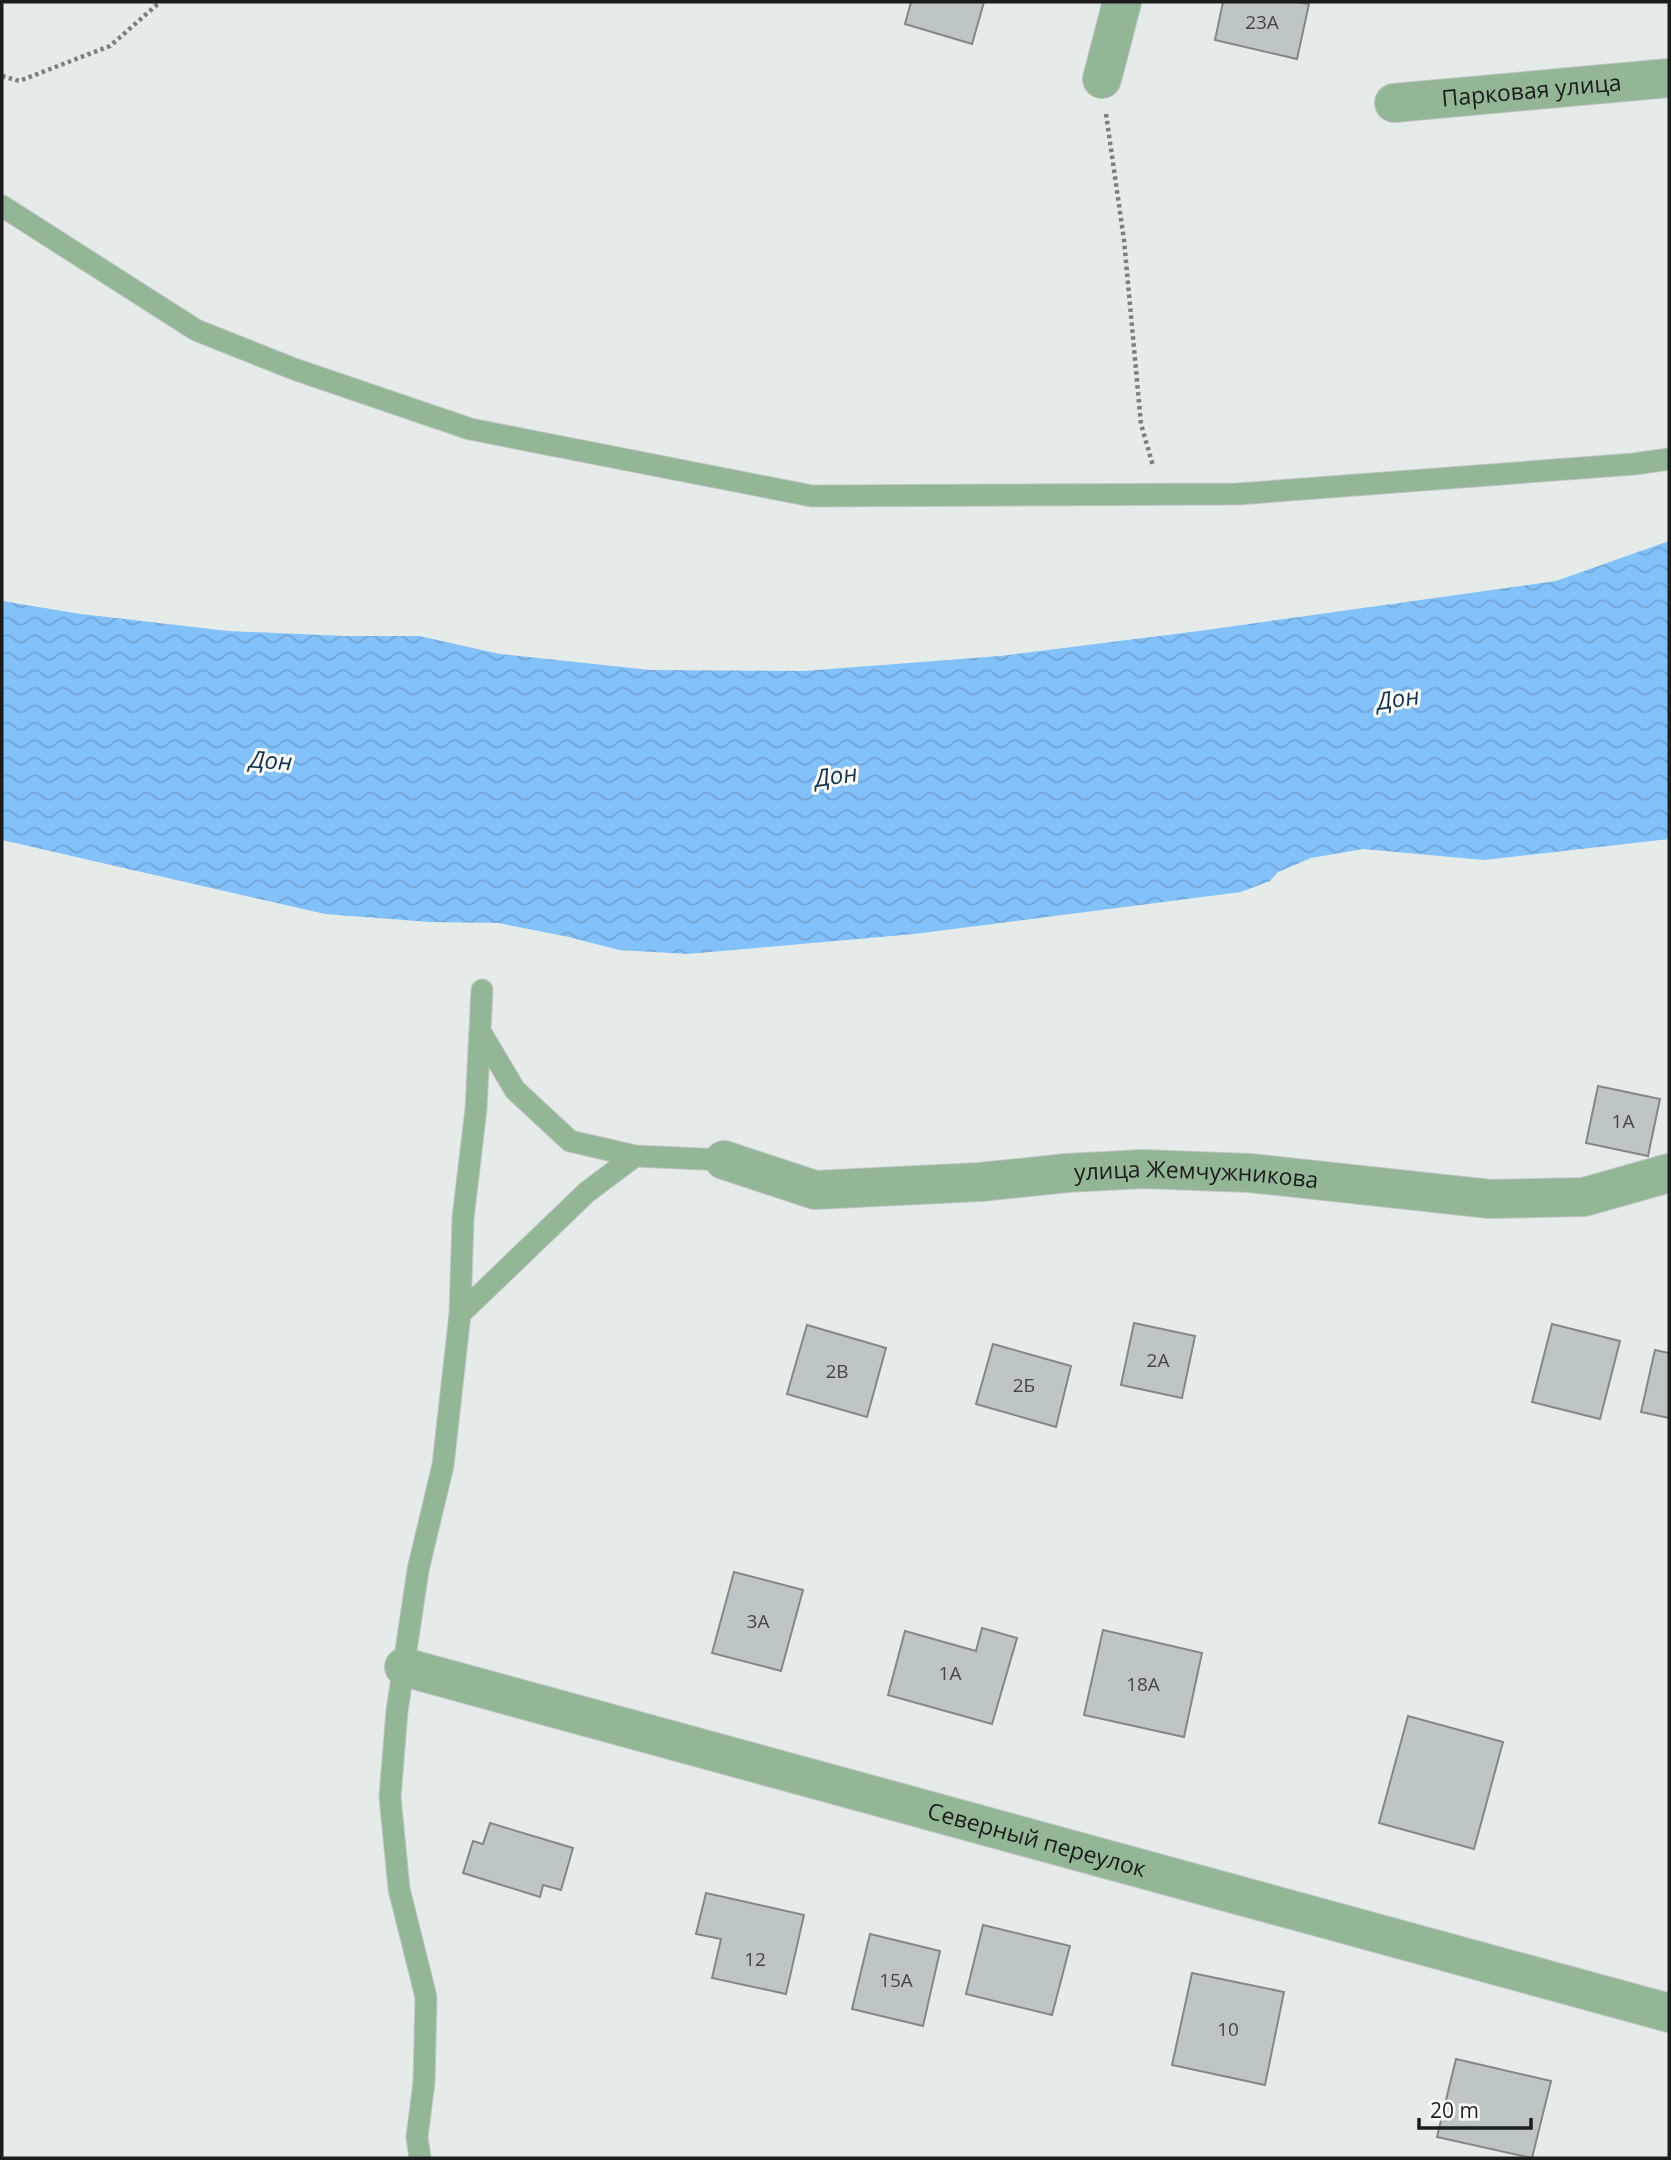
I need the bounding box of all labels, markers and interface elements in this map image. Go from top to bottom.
house number: 23А [1245,9,1279,35]
street label: Парковая улица [1440,65,1623,114]
water label: Дон [1372,678,1421,717]
water label: Дон [247,741,294,777]
water label: Дон [810,755,859,794]
house number: 1А [1612,1108,1634,1134]
street label: улица Жемчужникова [1073,1152,1320,1195]
house number: 2А [1147,1347,1169,1373]
house number: 2В [825,1358,849,1384]
house number: 2Б [1013,1372,1035,1398]
house number: 3А [747,1608,769,1634]
house number: 1А [939,1660,961,1686]
house number: 18А [1126,1671,1160,1697]
street label: Северный переулок [924,1794,1150,1884]
house number: 12 [744,1946,766,1972]
house number: 15А [879,1967,913,1993]
house number: 10 [1217,2016,1239,2042]
scale bar [1419,2086,1531,2130]
text: 20 m [1430,2096,1479,2124]

